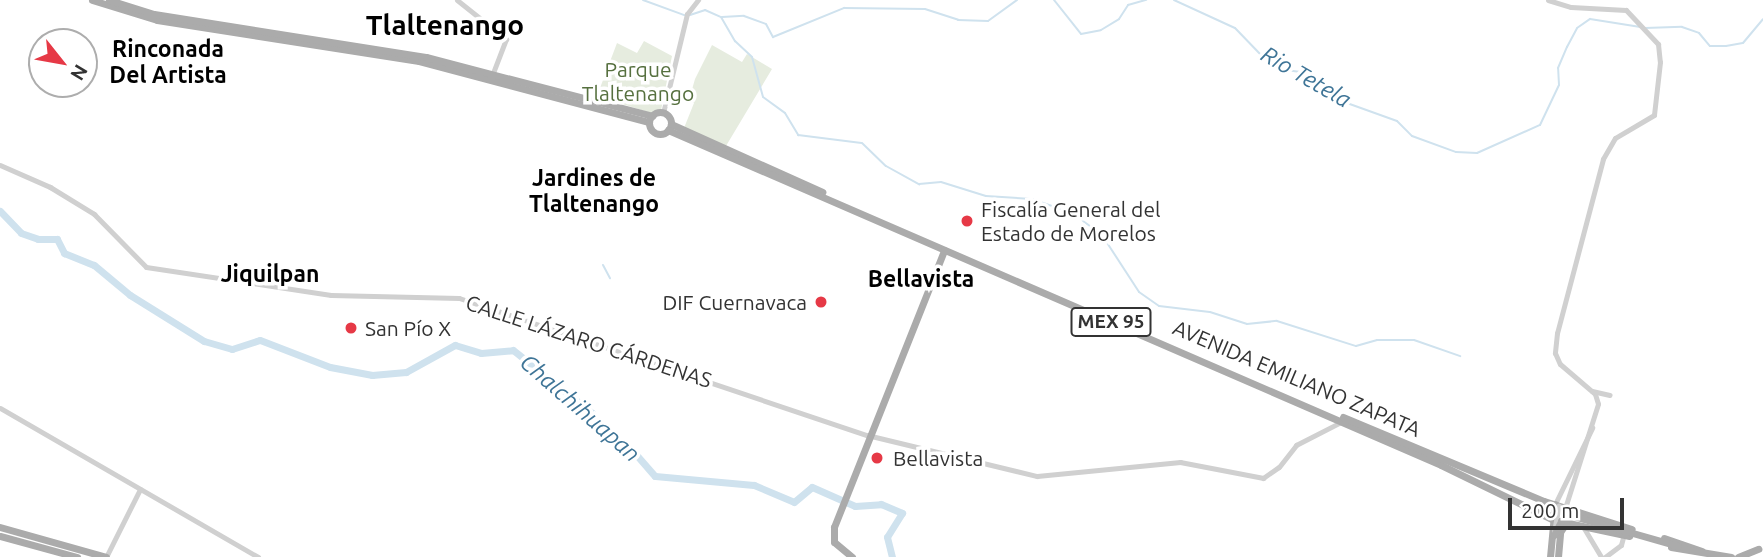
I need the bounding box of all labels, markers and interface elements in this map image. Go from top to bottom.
district label: Tlaltenango [366,8,524,42]
north arrow [28,28,98,98]
district label: Rinconada Del Artista [109,35,227,89]
water label: Rio Tetela [1256,40,1356,114]
park label: Parque Tlaltenango [582,56,694,106]
text: N [66,61,92,85]
district label: Jardines de Tlaltenango [529,164,659,218]
place label: Fiscalía General del Estado de Morelos [981,196,1160,246]
marker: Fiscalía General del Estado de Morelos [959,213,975,229]
district label: Jiquilpan [221,260,319,288]
district label: Bellavista [868,265,974,293]
street label: CALLE LÁZARO CÁRDENAS [463,289,715,393]
place label: DIF Cuernavaca [662,289,807,315]
marker: DIF Cuernavaca [813,294,829,310]
road number: MEX 95 [1069,306,1153,338]
street label: AVENIDA EMILIANO ZAPATA [1169,314,1425,442]
place label: San Pío X [365,315,451,341]
marker: San Pío X [343,320,359,336]
water label: Chalchihuapan [514,348,646,468]
place label: Bellavista [893,445,983,471]
marker: Bellavista [867,448,887,468]
scale bar [1511,484,1626,528]
text: 200 m [1521,498,1579,522]

